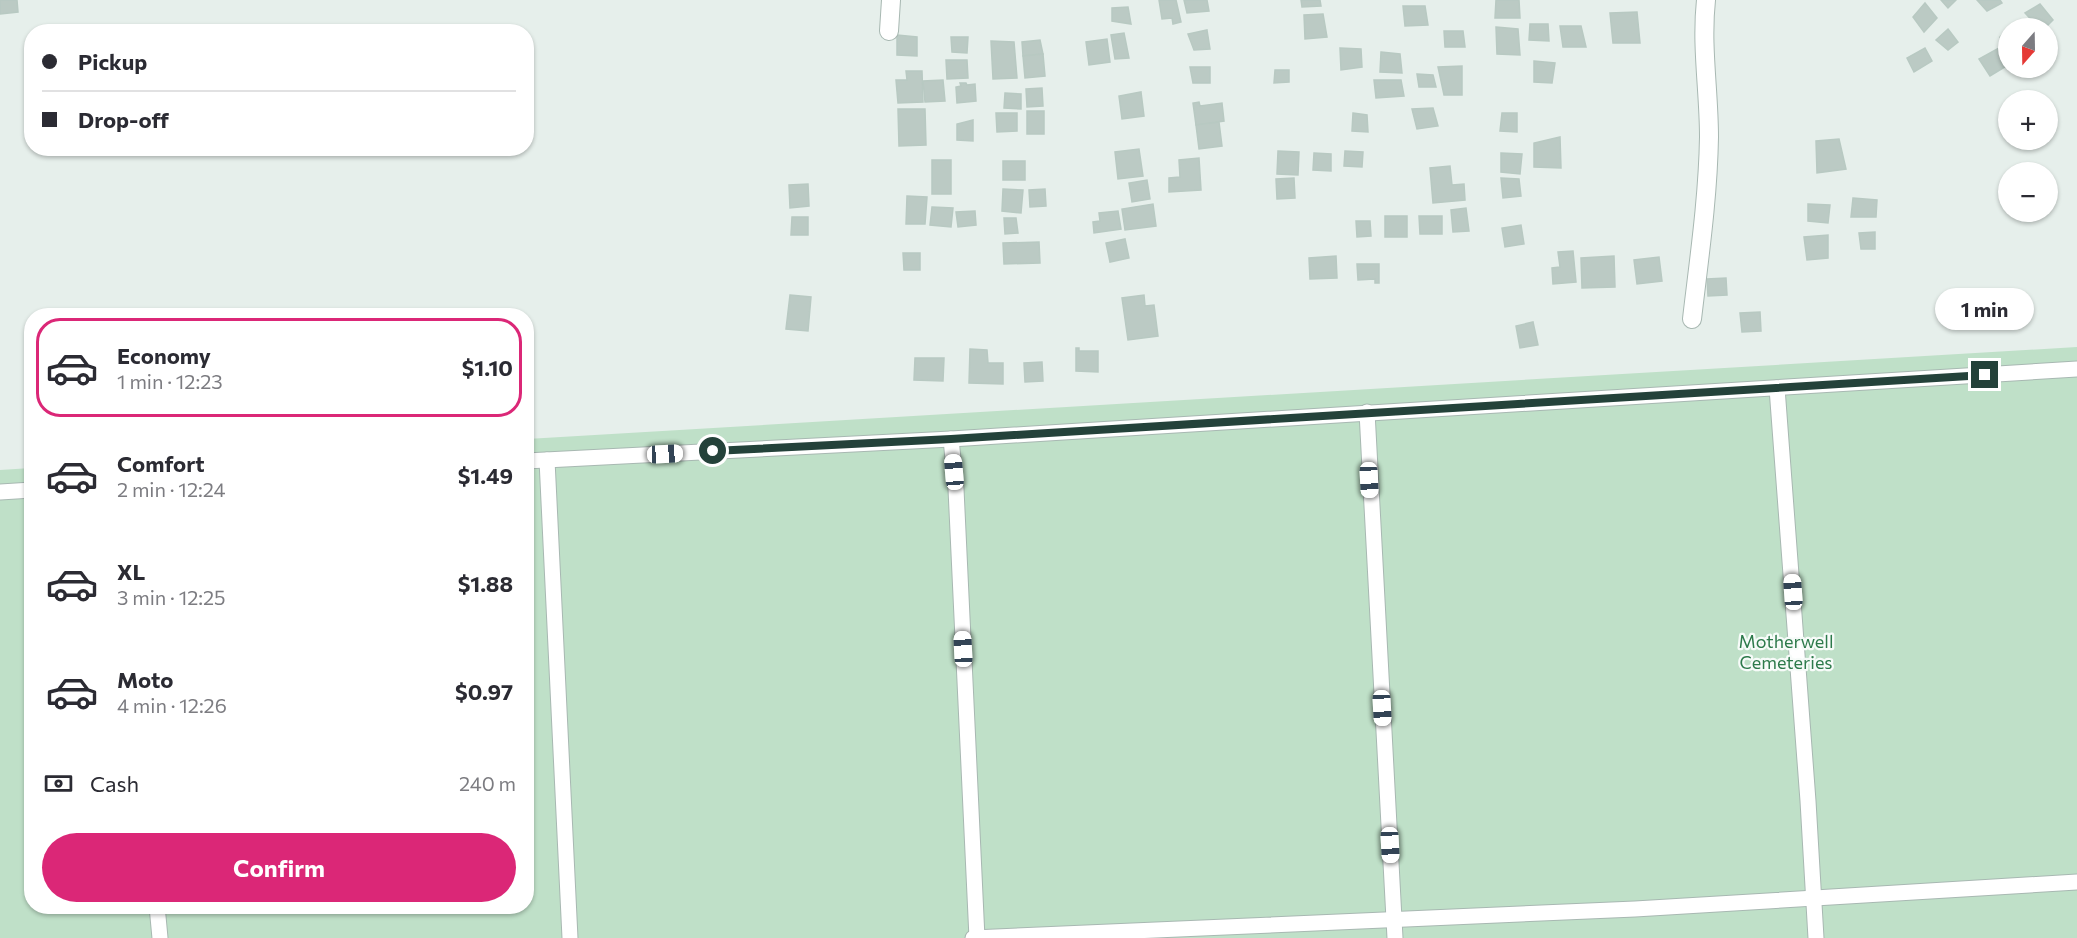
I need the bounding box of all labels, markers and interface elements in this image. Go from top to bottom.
north arrow [1998,18,2058,78]
map controls [1998,18,2058,222]
text: Pickup [78,48,147,75]
button: + [1998,90,2058,150]
text: Drop-off [78,106,169,133]
button: − [1998,162,2058,222]
callout: 1 min [1936,288,2034,330]
text: 1 min [1961,297,2008,321]
icon: car [45,341,99,395]
text: Economy [117,342,211,369]
text: $1.10 [462,354,513,381]
route end [1971,361,1998,388]
text: 1 min · 12:23 [117,369,223,393]
route start [699,437,726,464]
car [647,444,683,464]
icon: car [45,449,99,503]
text: Comfort [117,450,205,477]
car [943,453,965,491]
text: $1.49 [458,462,513,489]
car [1359,462,1379,498]
text: 2 min · 12:24 [117,477,225,501]
icon: car [45,557,99,611]
text: XL [117,558,145,585]
text: $1.88 [458,570,513,597]
car [1783,573,1803,611]
text: 3 min · 12:25 [117,585,226,609]
park label: Motherwell Cemeteries [1739,630,1833,673]
car [953,631,973,667]
icon: car [45,665,99,719]
text: Moto [117,666,173,693]
text: $0.97 [455,678,513,705]
car [1372,690,1392,726]
text: 4 min · 12:26 [117,693,227,717]
icon: cash [42,767,75,800]
text: Cash [90,770,139,797]
text: 240 m [459,771,516,795]
car [1380,827,1400,863]
button: Confirm [42,833,516,902]

